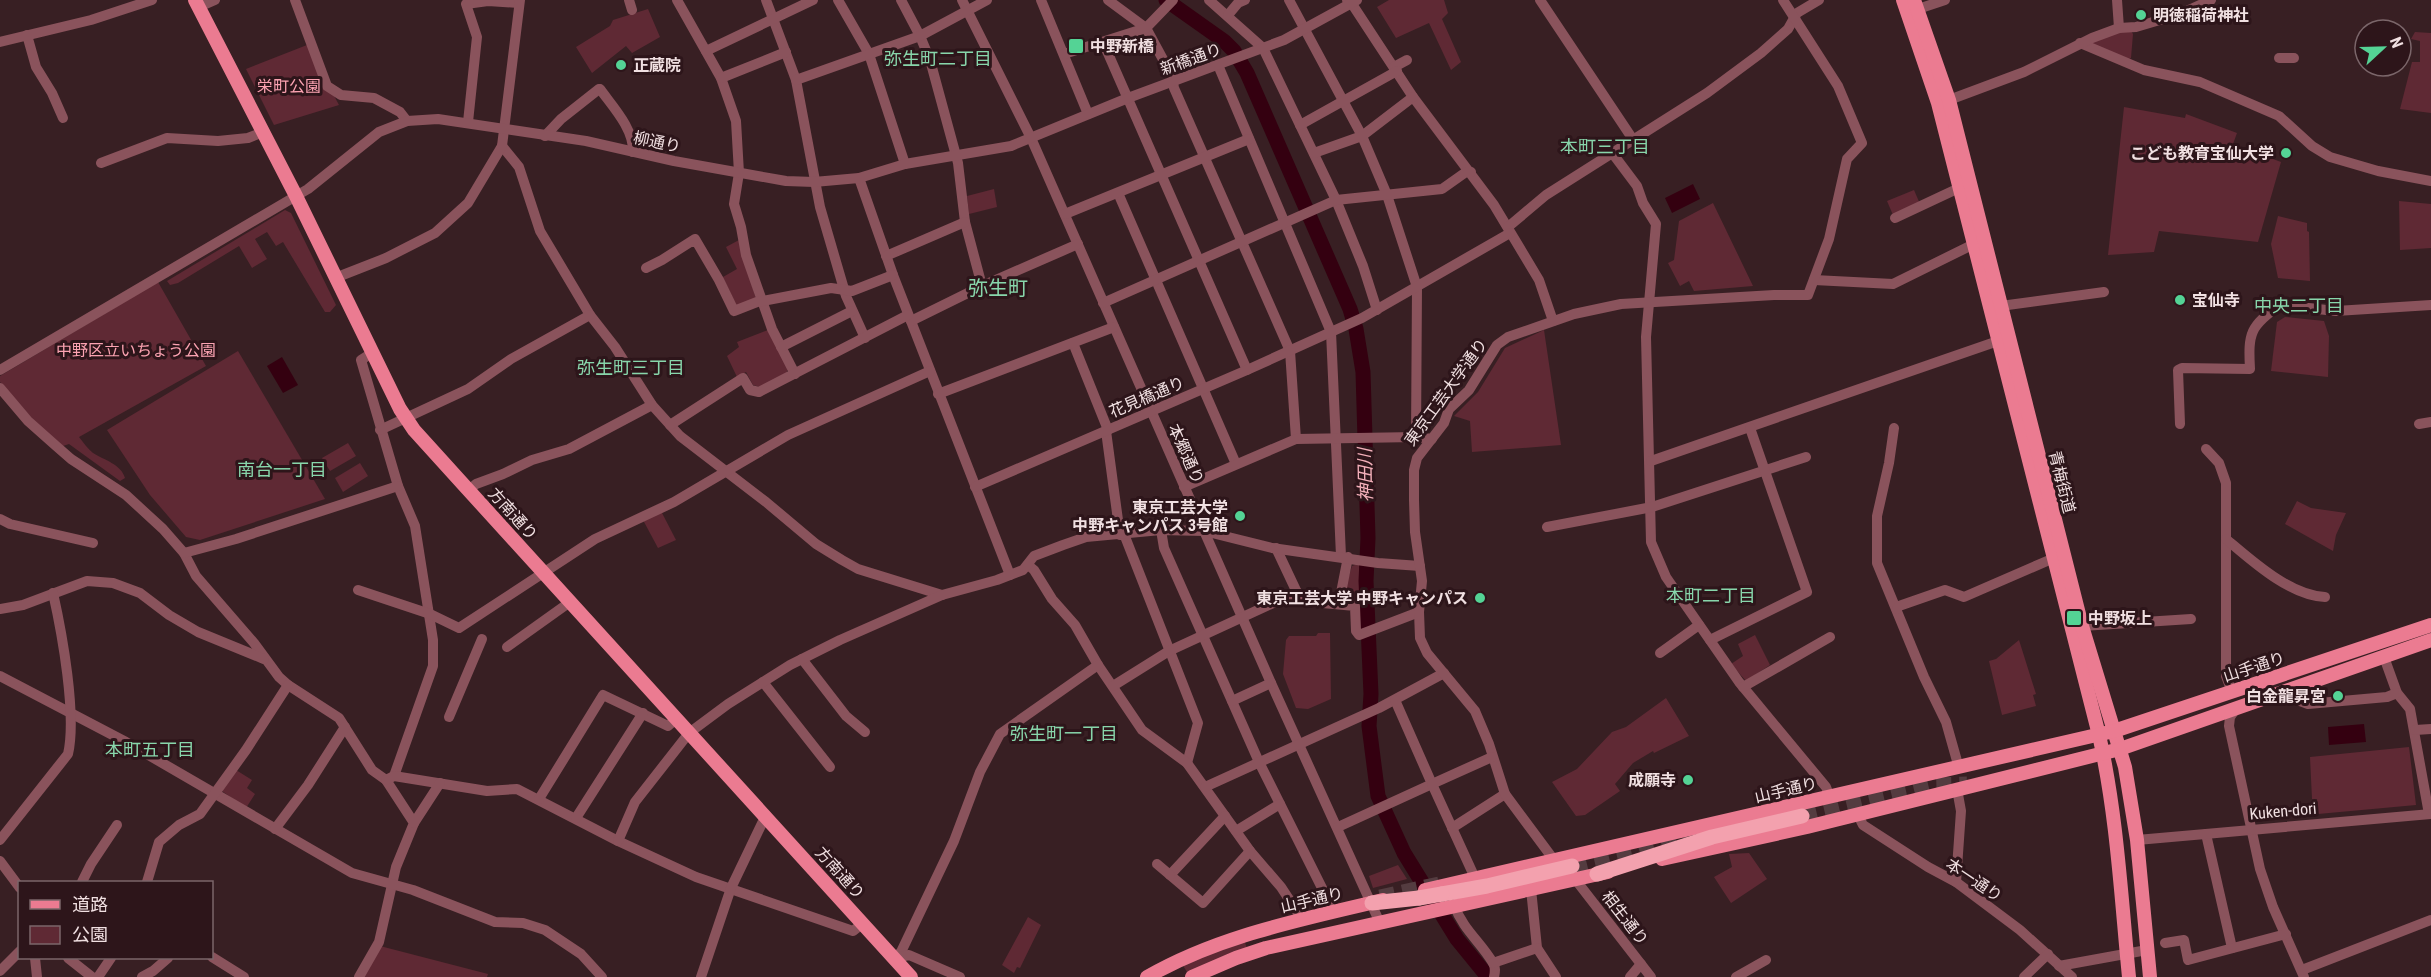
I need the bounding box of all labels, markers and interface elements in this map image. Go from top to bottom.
place label: 明徳稲荷神社 [2153,6,2249,25]
marker: 明徳稲荷神社 [2134,8,2148,22]
north arrow [2353,18,2413,78]
text: N [2386,34,2407,51]
marker: 中野新橋 [1067,37,1085,55]
place label: 中野新橋 [1090,37,1154,56]
street label: 新橋通り [1158,39,1224,79]
district label: 弥生町二丁目 [884,48,992,69]
place label: 正蔵院 [633,56,681,75]
marker: 正蔵院 [614,58,628,72]
park label: 栄町公園 [257,77,321,96]
street label: 柳通り [632,128,682,156]
district label: 本町三丁目 [1560,136,1650,157]
place label: こども教育宝仙大学 [2130,144,2274,163]
marker: こども教育宝仙大学 [2279,146,2293,160]
district label: 弥生町 [968,276,1028,300]
place label: 宝仙寺 [2192,291,2240,310]
marker: 宝仙寺 [2173,293,2187,307]
district label: 中央二丁目 [2254,295,2344,316]
street label: 東京工芸大学通り [1401,335,1491,449]
park label: 中野区立いちょう公園 [56,341,216,360]
district label: 弥生町三丁目 [577,357,685,378]
street label: 花見橋通り [1106,373,1188,421]
street label: 本郷通り [1164,421,1208,487]
water label: 神田川 [1354,446,1376,502]
street label: 青梅街道 [2045,449,2079,515]
district label: 南台一丁目 [237,459,327,480]
street label: 方南通り [485,484,541,544]
place label: 東京工芸大学 中野キャンパス 3号館 [1072,498,1228,535]
marker: 東京工芸大学 中野キャンパス 3号館 [1233,509,1247,523]
district label: 本町二丁目 [1666,585,1756,606]
place label: 東京工芸大学 中野キャンパス [1256,589,1468,608]
marker: 東京工芸大学 中野キャンパス [1473,591,1487,605]
marker: 中野坂上 [2065,609,2083,627]
place label: 中野坂上 [2088,609,2152,628]
street label: 山手通り [2221,648,2287,686]
place label: 白金龍昇宮 [2246,687,2326,706]
marker: 白金龍昇宮 [2331,689,2345,703]
district label: 弥生町一丁目 [1010,723,1118,744]
district label: 本町五丁目 [105,739,195,760]
place label: 成願寺 [1628,771,1676,790]
marker: 成願寺 [1681,773,1695,787]
street label: 山手通り [1753,774,1819,806]
street label: Kuken-dori [2249,799,2317,823]
street label: 方南通り [812,843,868,903]
street label: 本一通り [1942,854,2006,906]
legend [18,881,213,959]
street label: 山手通り [1279,884,1345,916]
street label: 相生通り [1598,887,1652,949]
text: 道路 [72,894,108,915]
text: 公園 [72,924,108,945]

